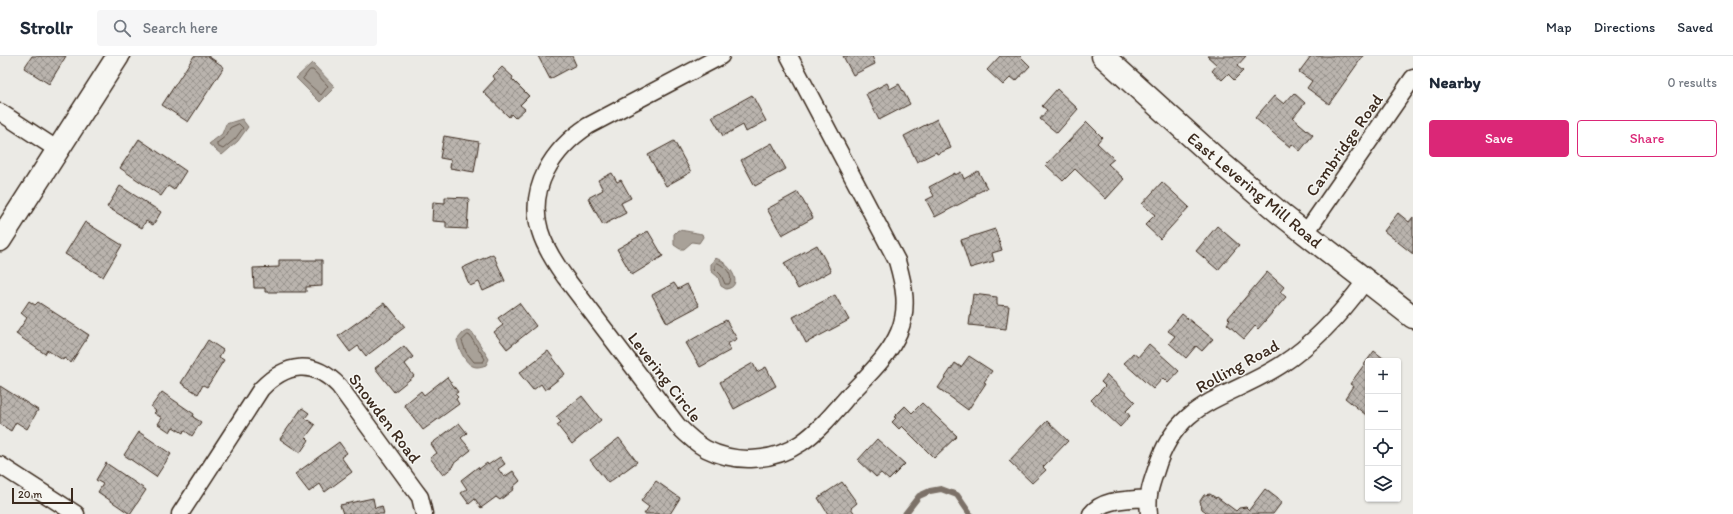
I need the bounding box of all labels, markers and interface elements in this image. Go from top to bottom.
search box [97,10,377,46]
text: Strollr [20,16,73,39]
icon: search [111,17,133,39]
text: Search here [143,19,218,37]
text: Map [1546,19,1572,36]
text: Directions [1594,19,1655,36]
text: Saved [1677,19,1713,36]
text: Nearby [1429,72,1481,92]
text: 0 results [1667,75,1717,90]
street label: Cambridge Road [1301,89,1387,200]
button: Save [1429,120,1569,157]
button: Share [1577,120,1717,157]
street label: East Levering Mill Road [1184,128,1327,253]
street label: Levering Circle [624,328,706,426]
street label: Rolling Road [1192,335,1282,397]
map controls [1365,358,1401,502]
button: + [1365,358,1401,394]
street label: Snowden Road [345,369,425,467]
button: − [1365,394,1401,430]
button: locate [1365,430,1401,466]
button: layers [1365,466,1401,502]
scale bar [12,486,73,505]
text: 20 m [18,488,42,501]

